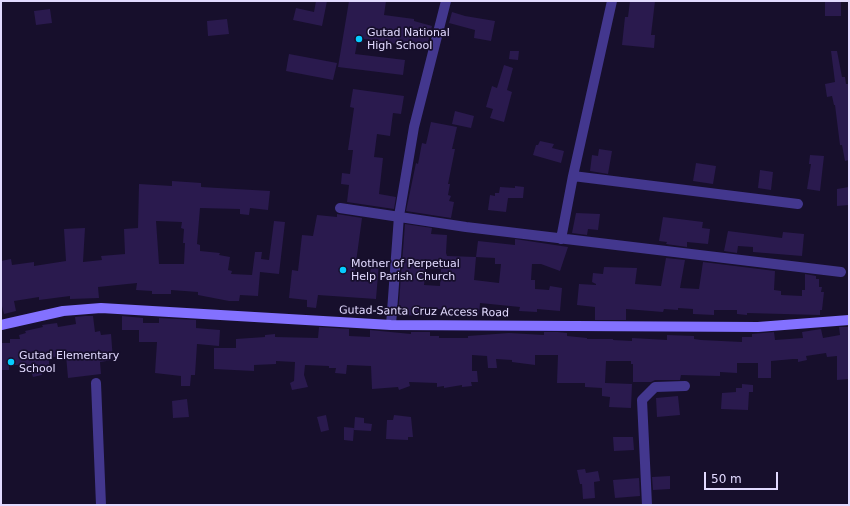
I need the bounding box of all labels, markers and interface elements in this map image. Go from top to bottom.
place label: Gutad National High School [367,26,450,52]
marker: Gutad National High School [354,34,364,44]
place label: Mother of Perpetual Help Parish Church [351,257,460,283]
marker: Mother of Perpetual Help Parish Church [338,265,348,275]
street label: Gutad-Santa Cruz Access Road [339,304,509,320]
place label: Gutad Elementary School [19,349,119,375]
marker: Gutad Elementary School [6,357,16,367]
scale bar [706,464,780,490]
text: 50 m [711,472,742,486]

